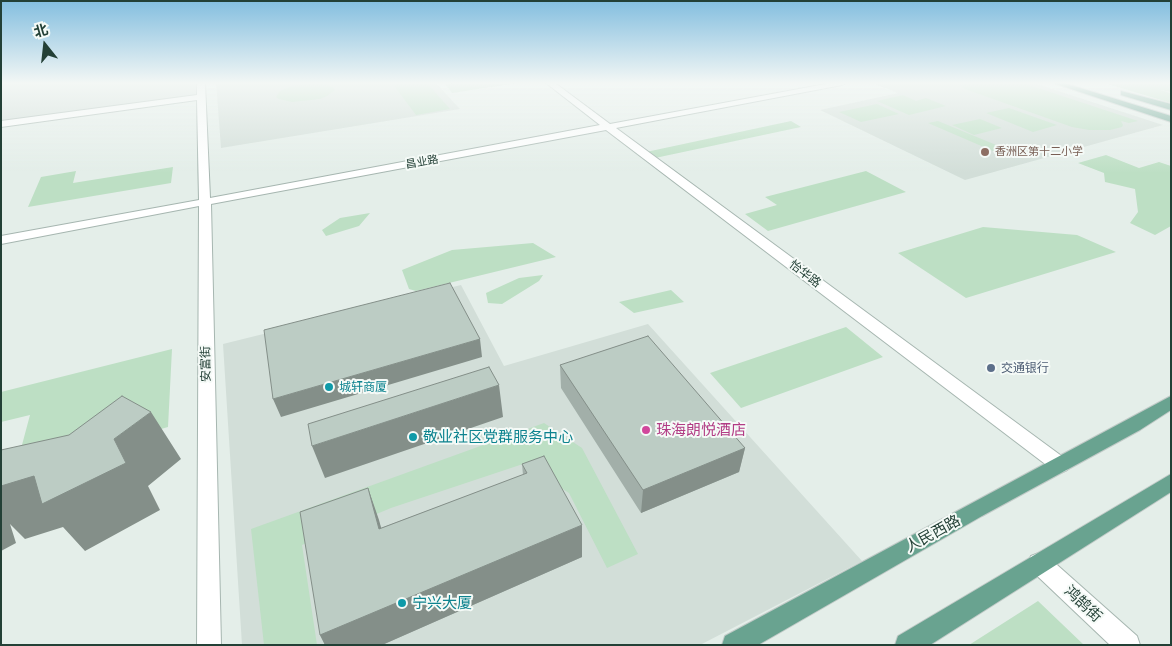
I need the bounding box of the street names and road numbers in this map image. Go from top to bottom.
street label: 昌业路 [405,153,439,171]
street label: 怡华路 [786,257,824,291]
street label: 安富街 [198,346,214,382]
street label: 人民西路 [902,512,964,556]
street label: 鸿鹄街 [1060,582,1106,626]

